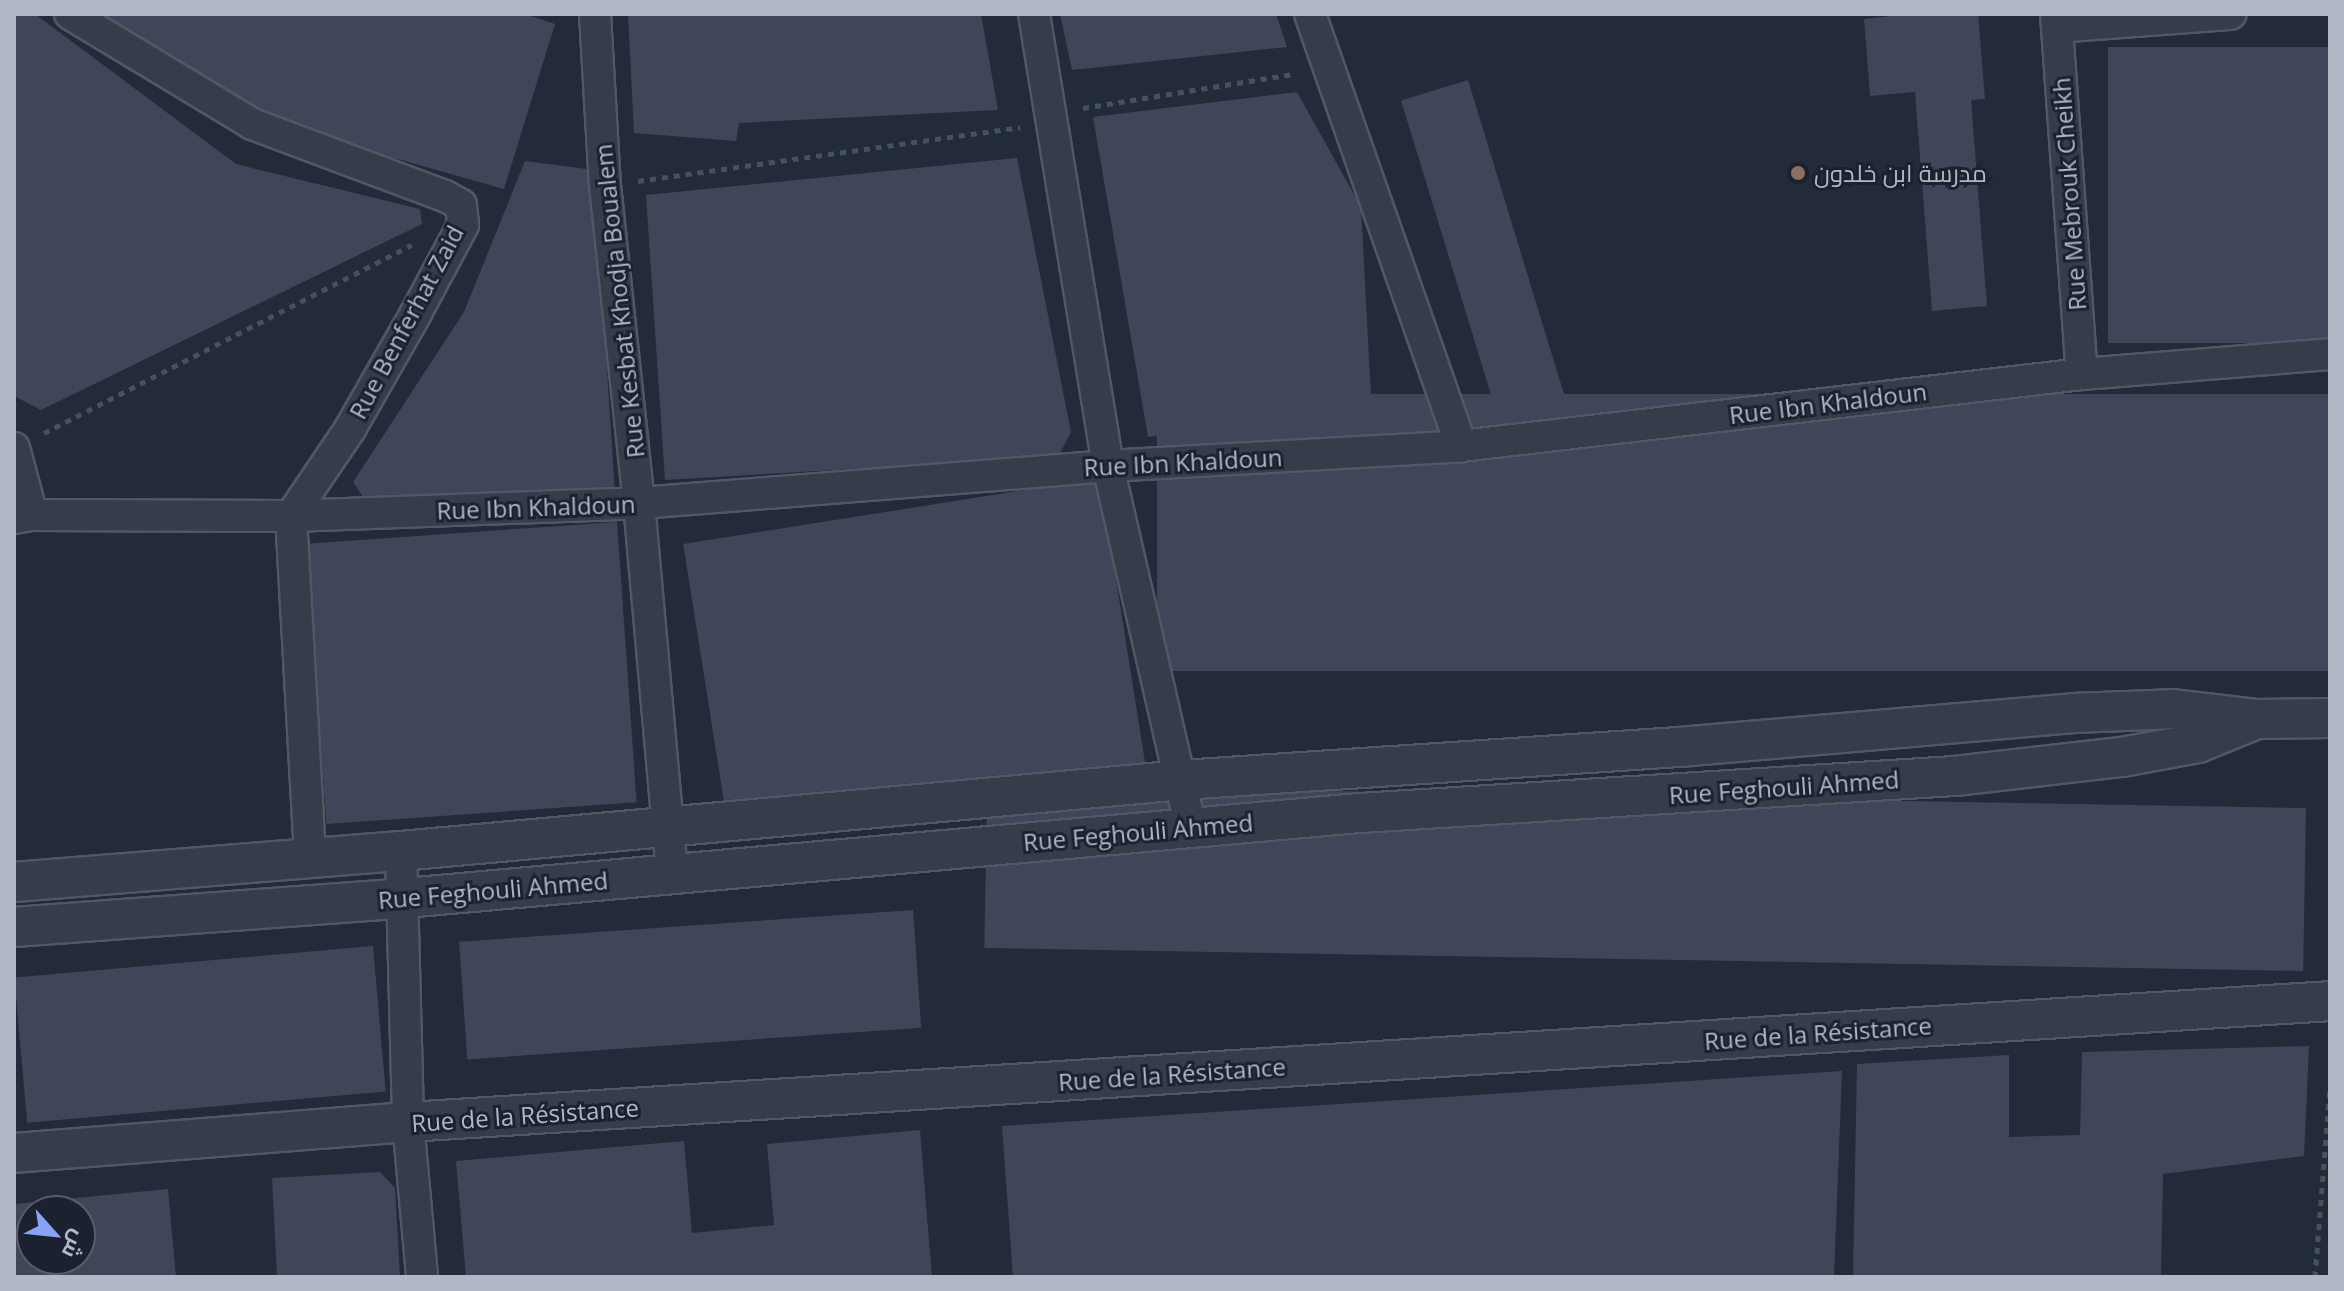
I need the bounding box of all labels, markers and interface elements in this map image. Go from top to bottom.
street label: Rue Mebrouk Cheikh [2046,77,2092,311]
street label: Rue Kesbat Khodja Boualem [588,143,650,459]
place label: مدرسة ابن خلدون [1814,159,1987,187]
marker: مدرسة ابن خلدون [1789,164,1807,182]
street label: Rue Benferhat Zaid [343,220,469,424]
street label: Rue Ibn Khaldoun [1728,377,1928,429]
street label: Rue Ibn Khaldoun [1083,442,1283,482]
street label: Rue Ibn Khaldoun [436,489,636,525]
street label: Rue Feghouli Ahmed [1668,765,1900,809]
street label: Rue Feghouli Ahmed [1022,808,1254,856]
street label: Rue Feghouli Ahmed [377,866,609,914]
street label: Rue de la Résistance [1703,1011,1933,1055]
street label: Rue de la Résistance [1057,1052,1287,1096]
street label: Rue de la Résistance [410,1093,640,1137]
north arrow [16,1195,96,1275]
text: ش [56,1226,95,1264]

